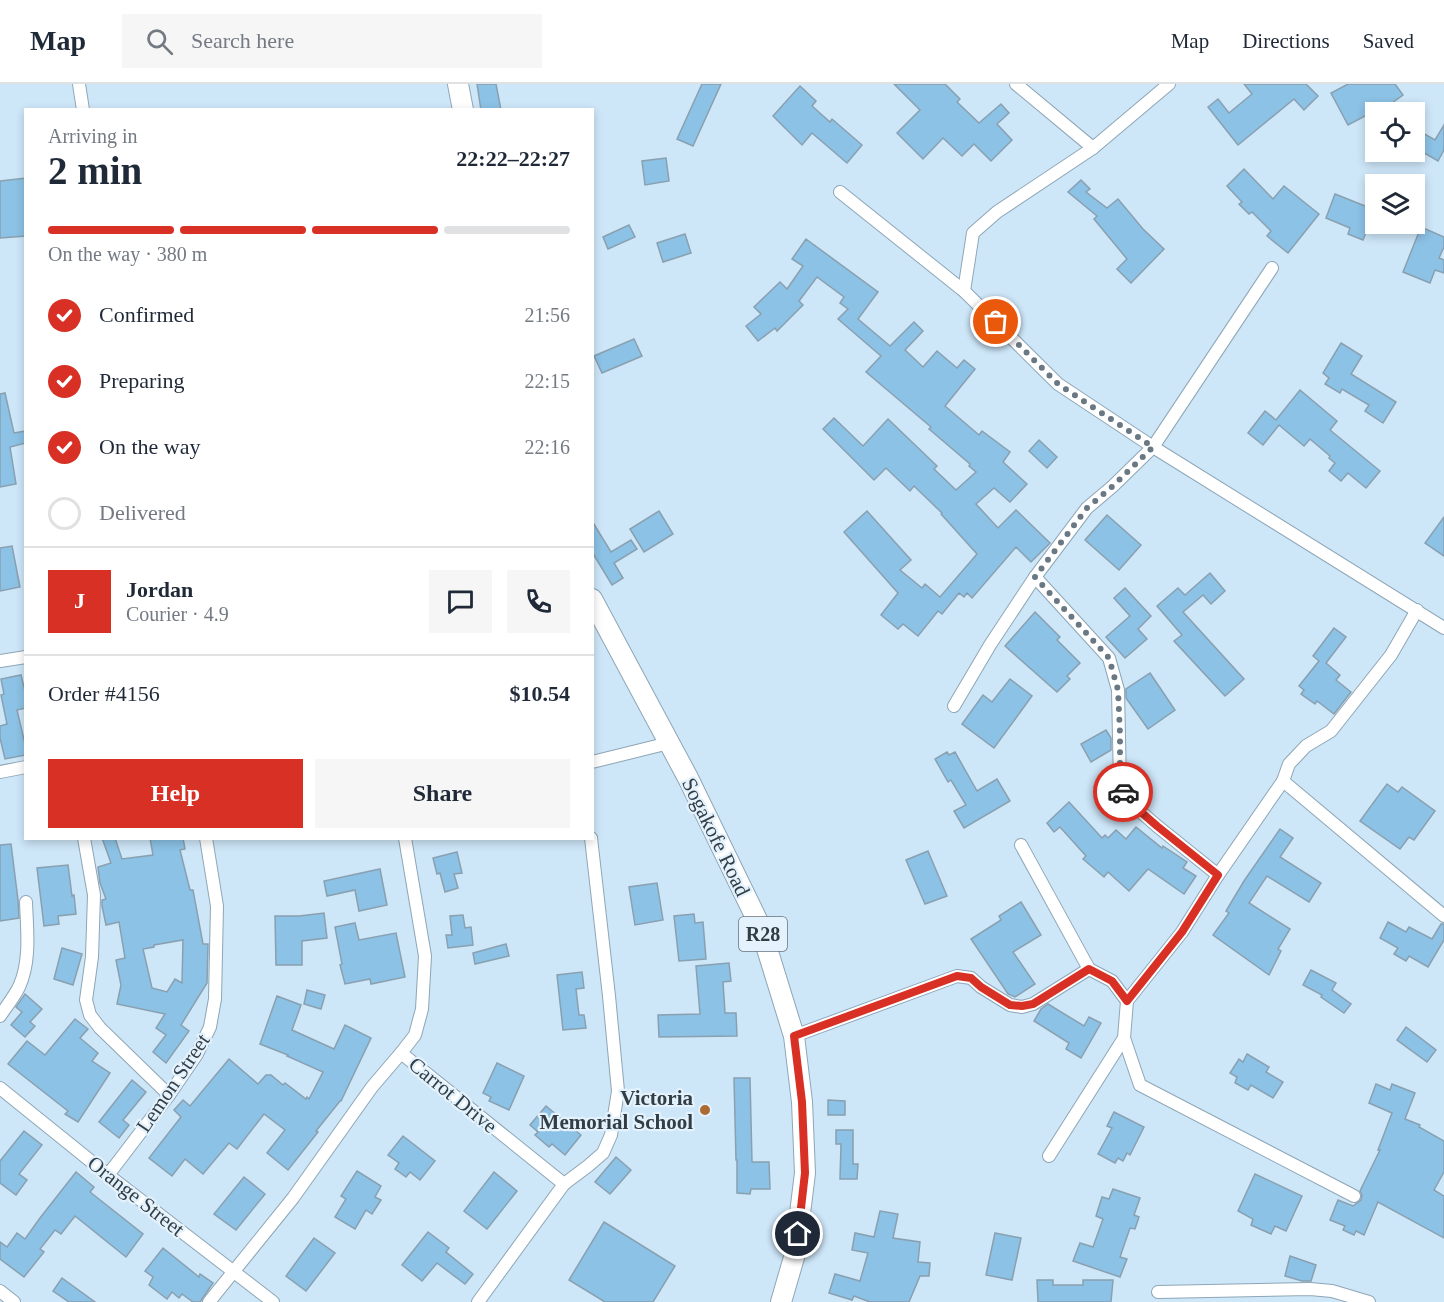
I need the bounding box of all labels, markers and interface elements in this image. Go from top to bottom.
search box [122,14,542,68]
text: Map [30,25,86,56]
icon: search [143,25,176,58]
text: Search here [191,28,294,53]
text: Map [1171,29,1209,53]
text: Directions [1242,29,1330,53]
text: Saved [1363,29,1414,53]
map controls [1365,102,1425,234]
button: locate [1365,102,1425,162]
text: Arriving in [48,125,137,147]
text: 22:22–22:27 [456,146,570,171]
text: 2 min [48,149,142,192]
button: layers [1365,174,1425,234]
text: On the way · 380 m [48,243,207,265]
pin [970,296,1021,347]
icon: check [48,299,81,332]
text: Confirmed [99,302,194,327]
text: 21:56 [524,304,570,326]
icon: bag [979,305,1012,338]
icon: check [48,365,81,398]
text: Preparing [99,368,185,393]
text: 22:15 [524,370,570,392]
icon: check [48,431,81,464]
text: On the way [99,434,200,459]
text: 22:16 [524,436,570,458]
text: Delivered [99,500,186,525]
button: chat [429,570,492,633]
button: phone [507,570,570,633]
text: Jordan [126,577,193,602]
text: J [74,588,85,613]
text: Courier · 4.9 [126,603,229,625]
text: Order #4156 [48,681,160,706]
text: $10.54 [510,681,570,706]
button: Help [48,759,303,828]
button: Share [315,759,570,828]
courier [1093,762,1153,822]
street label: Sogakofe Road [677,774,755,901]
icon: car [1107,776,1140,809]
road number: R28 [739,917,787,951]
street label: Lemon Street [131,1029,215,1137]
street label: Carrot Drive [404,1052,502,1138]
place label: Victoria Memorial School [540,1086,693,1134]
marker: Victoria Memorial School [698,1103,712,1117]
street label: Orange Street [83,1151,189,1241]
pin [772,1208,823,1259]
icon: home [781,1217,814,1250]

